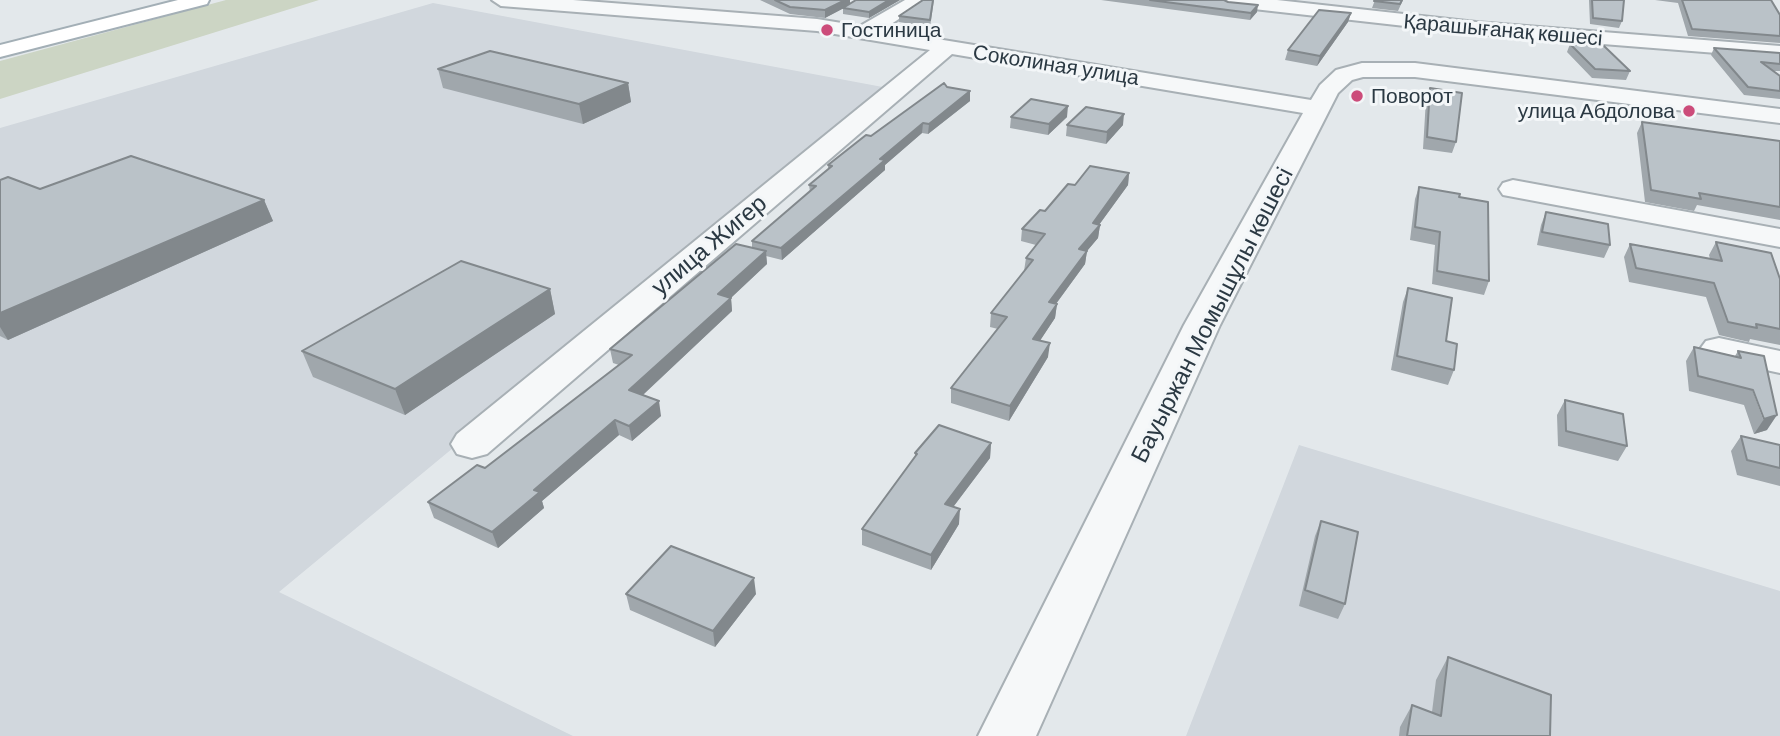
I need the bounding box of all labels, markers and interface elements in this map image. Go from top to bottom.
street label: Қарашығанақ көшесі [1402,9,1604,51]
place label: Гостиница [841,17,942,43]
marker: Гостиница [819,22,835,38]
street label: Соколиная улица [971,39,1141,91]
place label: Поворот [1371,83,1453,109]
marker: Поворот [1349,88,1365,104]
place label: улица Абдолова [1518,98,1675,124]
marker: улица Абдолова [1681,103,1697,119]
street label: Бауыржан Момышұлы көшесі [1125,163,1299,467]
street label: улица Жигер [646,189,772,301]

